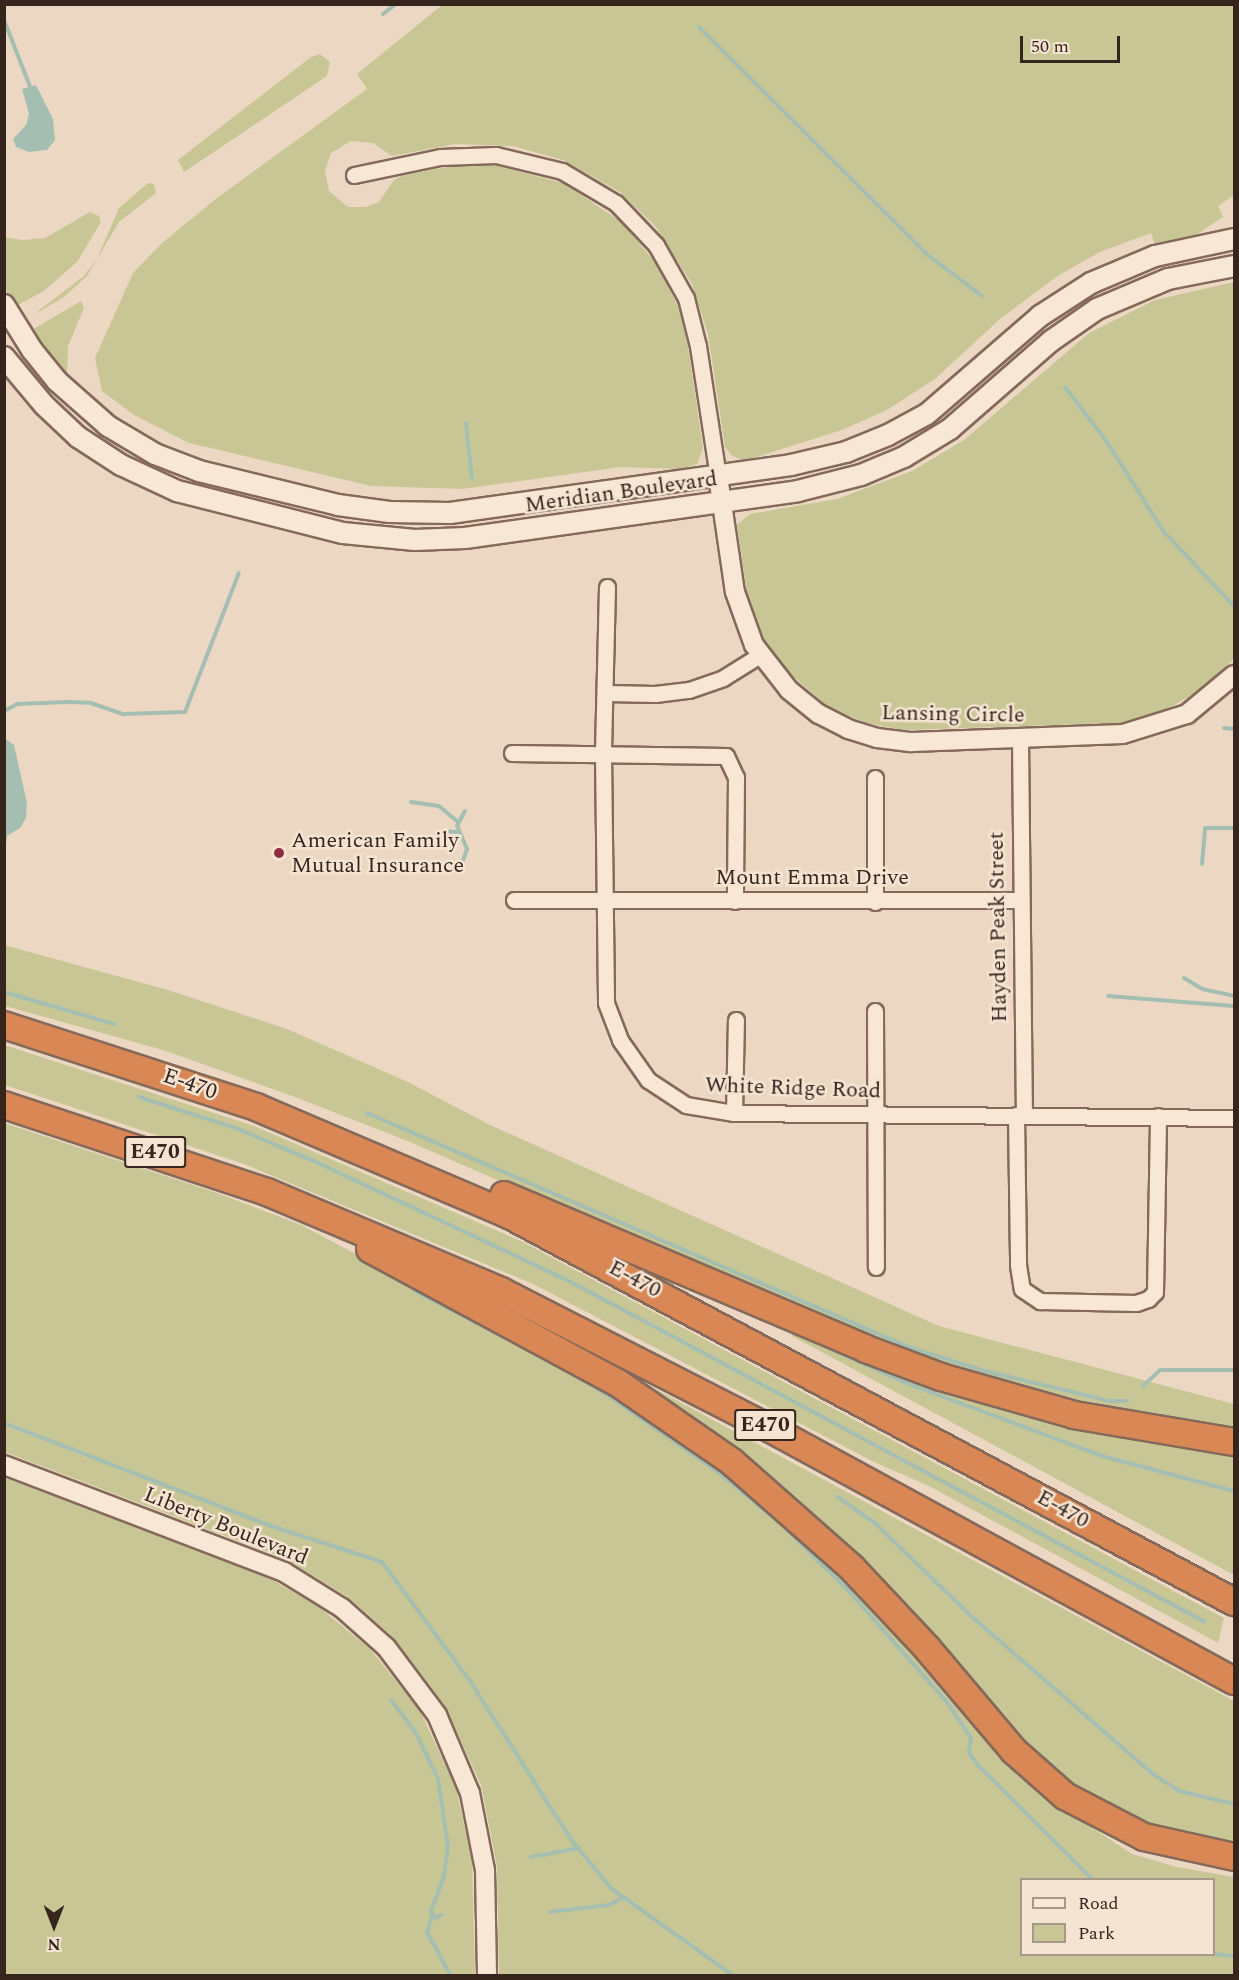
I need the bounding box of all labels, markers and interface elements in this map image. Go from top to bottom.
scale bar [1023,24,1124,62]
text: 50 m [1031,33,1069,60]
street label: Meridian Boulevard [523,465,719,519]
street label: Lansing Circle [881,700,1025,728]
place label: American Family Mutual Insurance [291,827,464,878]
street label: Hayden Peak Street [983,831,1013,1023]
marker: American Family Mutual Insurance [272,846,286,860]
street label: Mount Emma Drive [715,865,909,891]
street label: E-470 [159,1062,221,1106]
street label: White Ridge Road [704,1072,882,1104]
road number: E470 [124,1134,186,1170]
street label: E-470 [604,1254,666,1304]
road number: E470 [734,1407,796,1443]
street label: Liberty Boulevard [140,1481,312,1571]
street label: E-470 [1032,1484,1094,1534]
legend [1020,1878,1215,1956]
text: Road [1078,1890,1119,1917]
north arrow [24,1896,84,1956]
text: Park [1078,1920,1115,1947]
text: N [47,1932,61,1956]

